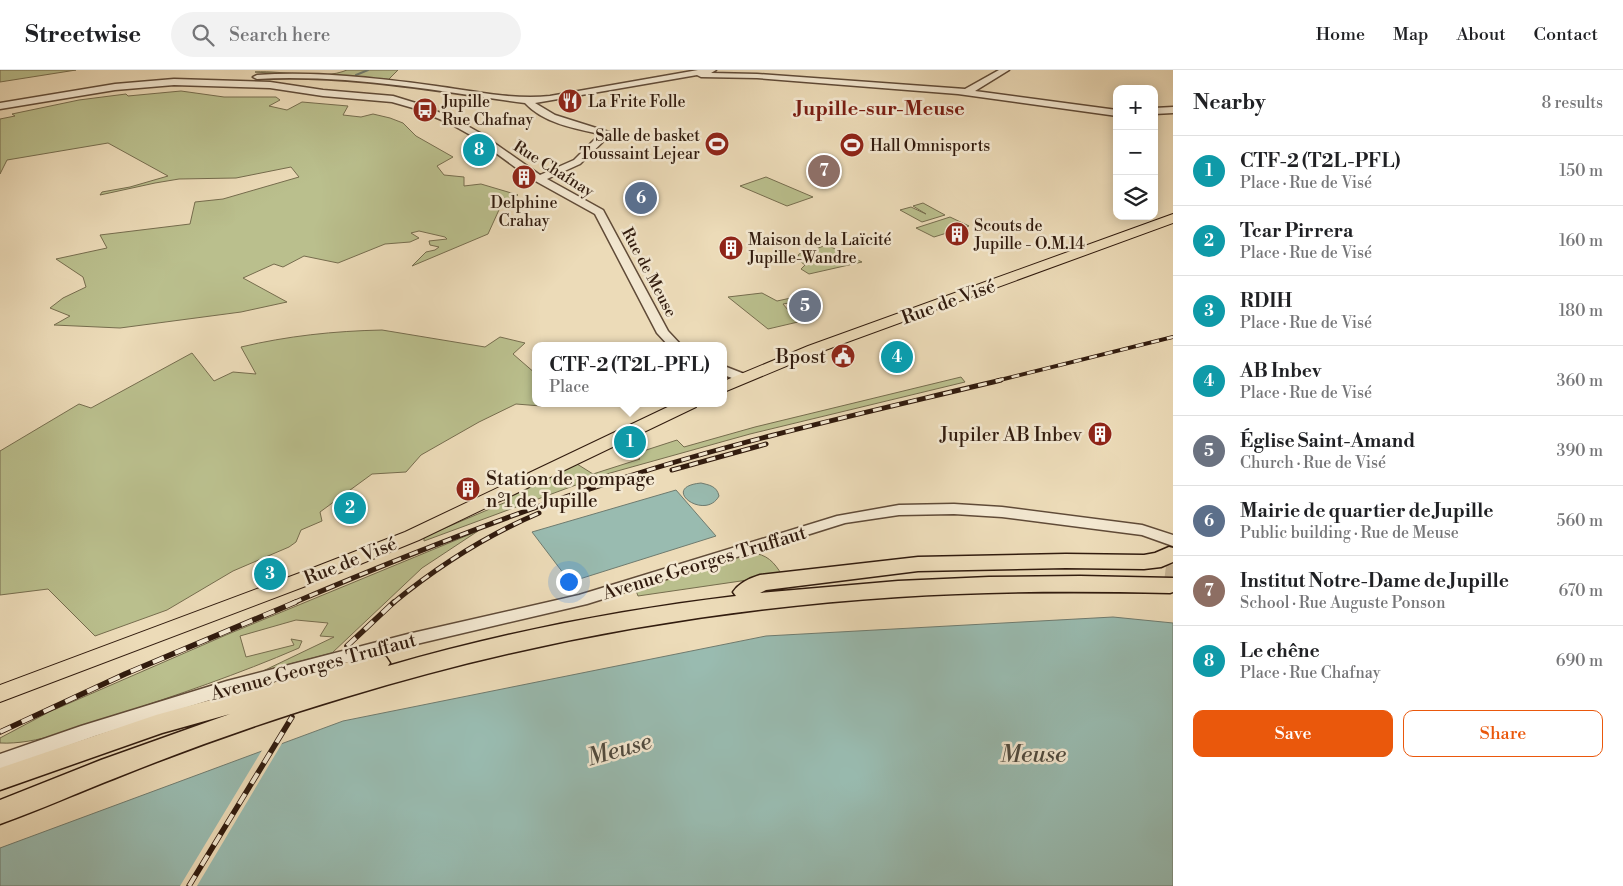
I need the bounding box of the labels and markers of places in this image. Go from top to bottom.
restaurant icon: La Frite Folle [557,88,583,114]
place label: Jupille Rue Chafnay [441,92,533,130]
place label: La Frite Folle [588,92,685,112]
bus stop icon: Jupille Rue Chafnay [412,97,438,123]
place label: Salle de basket Toussaint Lejear [579,126,700,164]
pin: 8 [463,131,495,169]
sports icon: Salle de basket Toussaint Lejear [704,131,730,157]
sports icon: Hall Omnisports [839,132,865,158]
place label: Hall Omnisports [870,136,990,156]
pin: 7 [808,152,840,190]
building icon: Delphine Crahay [511,164,537,190]
pin: 6 [625,179,657,217]
place label: Delphine Crahay [491,193,557,231]
place label: Scouts de Jupille - O.M.14 [973,216,1085,254]
building icon: Scouts de Jupille - O.M.14 [944,221,970,247]
place label: Maison de la Laïcité Jupille-Wandre [747,230,892,268]
building icon: Maison de la Laïcité Jupille-Wandre [718,235,744,261]
pin: 5 [789,287,821,325]
pin: 4 [881,338,913,376]
public building icon: Bpost [830,343,856,369]
place label: Bpost [775,345,826,369]
building icon: Jupiler AB Inbev [1087,421,1113,447]
pin: 1 [614,423,646,461]
place label: Jupiler AB Inbev [939,423,1083,447]
place label: Station de pompage n°1 de Jupille [486,467,655,513]
building icon: Station de pompage n°1 de Jupille [455,476,481,502]
pin: 2 [334,489,366,527]
pin: 3 [254,555,286,593]

